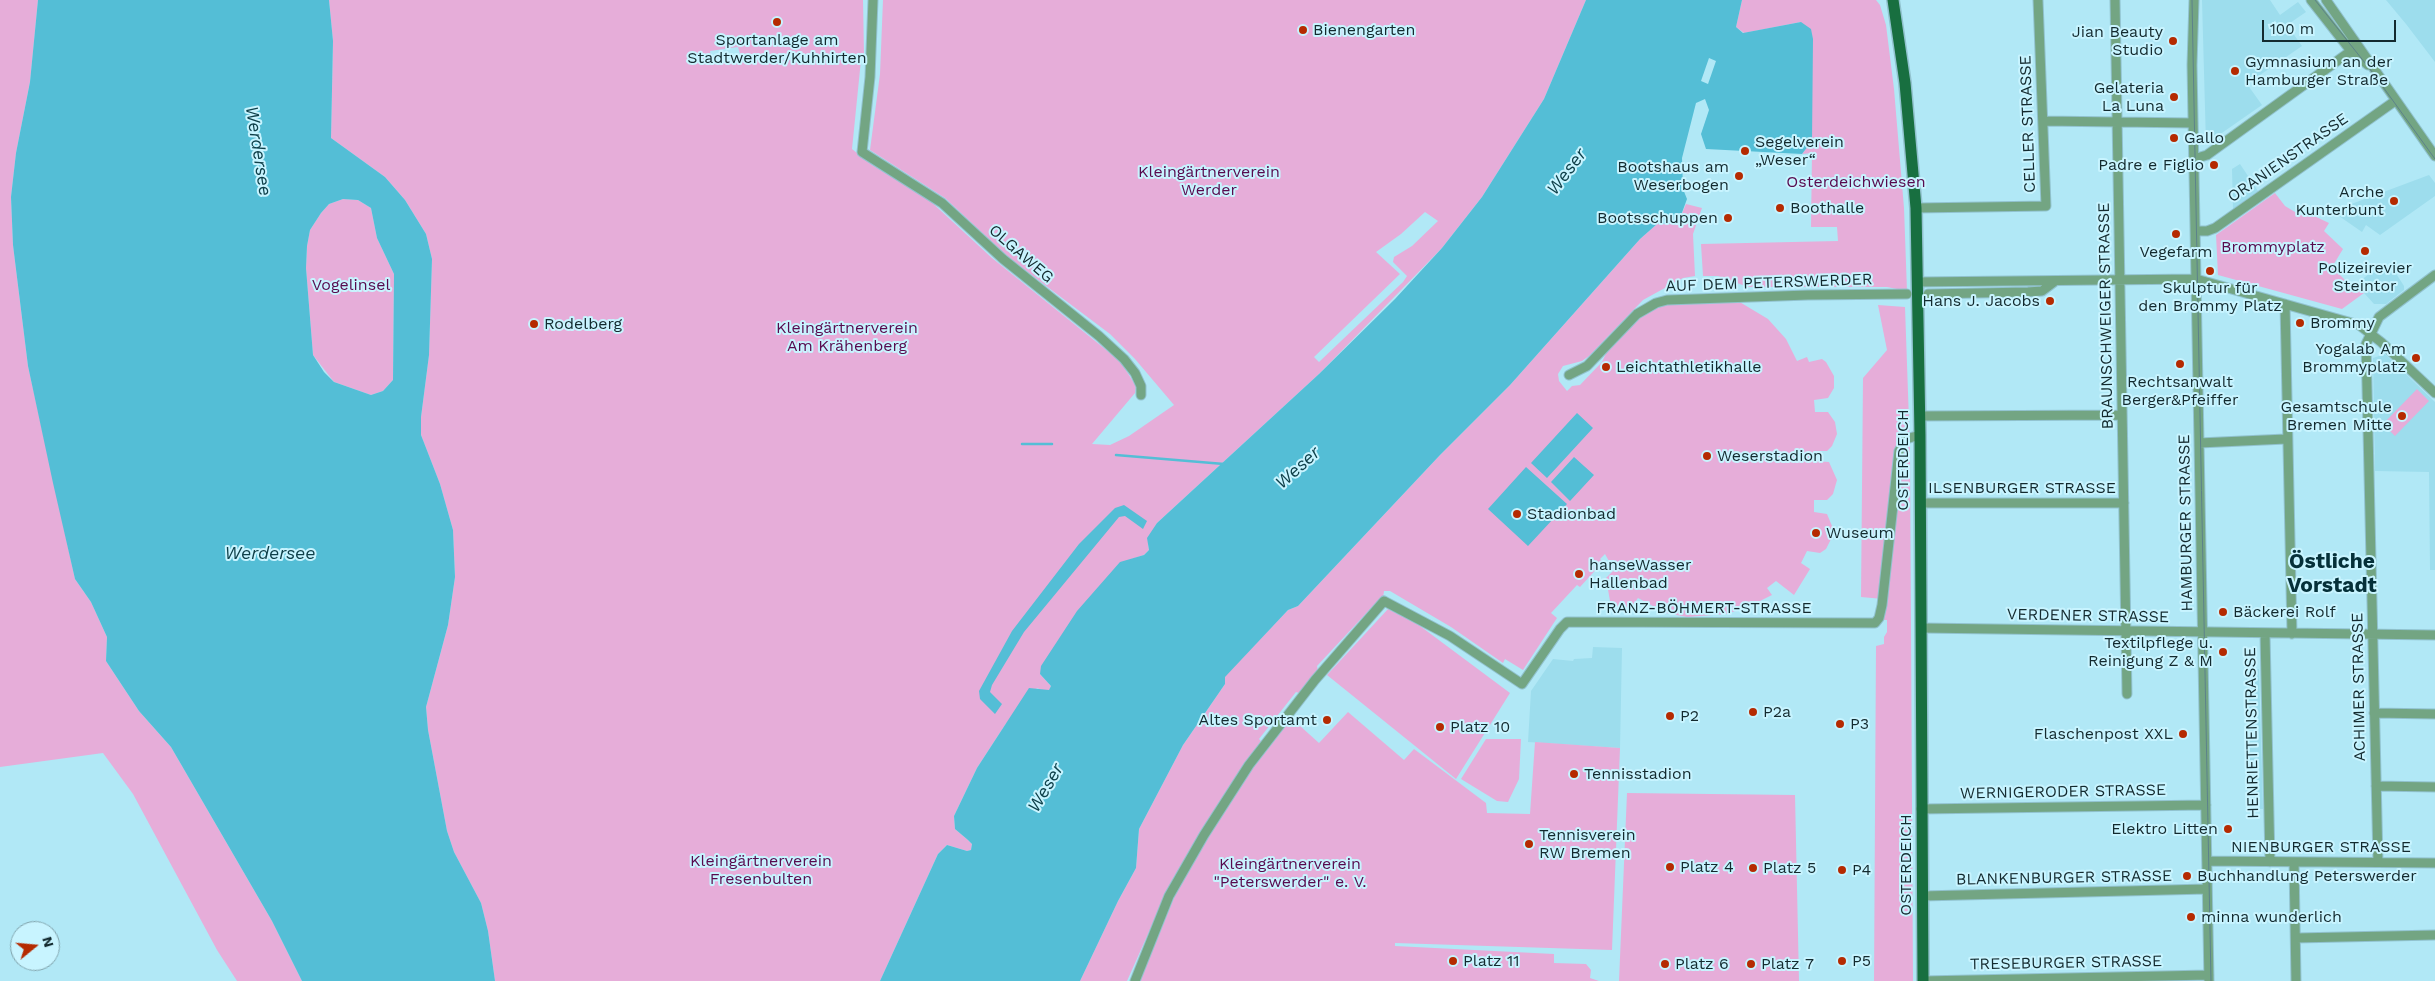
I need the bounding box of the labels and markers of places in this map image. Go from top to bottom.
marker: Sportanlage am Stadtwerder/Kuhhirten [771,16,783,28]
place label: Bienengarten [1313,20,1415,40]
place label: Jian Beauty Studio [2072,22,2163,60]
marker: Bienengarten [1297,24,1309,36]
place label: Sportanlage am Stadtwerder/Kuhhirten [687,30,867,68]
marker: Jian Beauty Studio [2167,35,2179,47]
place label: Gymnasium an der Hamburger Straße [2245,52,2392,90]
marker: Gymnasium an der Hamburger Straße [2229,65,2241,77]
place label: Gelateria La Luna [2094,78,2164,116]
marker: Gelateria La Luna [2168,91,2180,103]
place label: Gallo [2184,128,2224,148]
place label: Segelverein „Weser“ [1755,132,1844,170]
marker: Gallo [2168,132,2180,144]
marker: Segelverein „Weser“ [1739,145,1751,157]
place label: Padre e Figlio [2098,155,2204,175]
place label: Bootshaus am Weserbogen [1617,157,1729,195]
marker: Padre e Figlio [2208,159,2220,171]
marker: Bootshaus am Weserbogen [1733,170,1745,182]
place label: Arche Kunterbunt [2295,182,2384,220]
marker: Arche Kunterbunt [2388,195,2400,207]
place label: Boothalle [1790,198,1864,218]
marker: Boothalle [1774,202,1786,214]
place label: Bootsschuppen [1597,208,1718,228]
marker: Bootsschuppen [1722,212,1734,224]
marker: Vegefarm [2170,228,2182,240]
place label: Vegefarm [2139,242,2213,262]
marker: Polizeirevier Steintor [2359,245,2371,257]
place label: Polizeirevier Steintor [2318,258,2412,296]
marker: Skulptur für den Brommy Platz [2204,265,2216,277]
place label: Skulptur für den Brommy Platz [2138,278,2282,316]
place label: Hans J. Jacobs [1922,291,2040,311]
marker: Hans J. Jacobs [2044,295,2056,307]
place label: Brommy [2310,313,2375,333]
place label: Rodelberg [544,314,622,334]
marker: Brommy [2294,317,2306,329]
marker: Rodelberg [528,318,540,330]
place label: Yogalab Am Brommyplatz [2302,339,2406,377]
marker: Yogalab Am Brommyplatz [2410,352,2422,364]
place label: Leichtathletikhalle [1616,357,1762,377]
marker: Rechtsanwalt Berger&Pfeiffer [2174,358,2186,370]
marker: Leichtathletikhalle [1600,361,1612,373]
place label: Rechtsanwalt Berger&Pfeiffer [2122,372,2238,410]
place label: Gesamtschule Bremen Mitte [2281,397,2392,435]
marker: Gesamtschule Bremen Mitte [2396,410,2408,422]
place label: Weserstadion [1717,446,1823,466]
marker: Weserstadion [1701,450,1713,462]
place label: Stadionbad [1527,504,1616,524]
marker: Stadionbad [1511,508,1523,520]
place label: Wuseum [1826,523,1894,543]
marker: Wuseum [1810,527,1822,539]
place label: hanseWasser Hallenbad [1589,555,1691,593]
marker: hanseWasser Hallenbad [1573,568,1585,580]
place label: Bäckerei Rolf [2233,602,2336,622]
marker: Bäckerei Rolf [2217,606,2229,618]
place label: Textilpflege u. Reinigung Z & M [2088,633,2213,671]
marker: Textilpflege u. Reinigung Z & M [2217,646,2229,658]
place label: P2a [1763,702,1791,722]
place label: P2 [1680,706,1699,726]
marker: P2a [1747,706,1759,718]
place label: Altes Sportamt [1199,710,1317,730]
marker: P2 [1664,710,1676,722]
marker: Altes Sportamt [1321,714,1333,726]
place label: P3 [1850,714,1869,734]
place label: Platz 10 [1450,717,1510,737]
marker: P3 [1834,718,1846,730]
marker: Platz 10 [1434,721,1446,733]
place label: Flaschenpost XXL [2034,724,2173,744]
marker: Flaschenpost XXL [2177,728,2189,740]
place label: Tennisstadion [1584,764,1692,784]
marker: Tennisstadion [1568,768,1580,780]
place label: Elektro Litten [2111,819,2218,839]
marker: Elektro Litten [2222,823,2234,835]
place label: Tennisverein RW Bremen [1539,825,1636,863]
marker: Tennisverein RW Bremen [1523,838,1535,850]
place label: Platz 4 [1680,857,1734,877]
place label: Platz 5 [1763,858,1816,878]
place label: P4 [1852,860,1871,880]
marker: Platz 4 [1664,861,1676,873]
marker: Platz 5 [1747,862,1759,874]
marker: P4 [1836,864,1848,876]
place label: Buchhandlung Peterswerder [2197,866,2417,886]
marker: Buchhandlung Peterswerder [2181,870,2193,882]
place label: minna wunderlich [2201,907,2342,927]
marker: minna wunderlich [2185,911,2197,923]
place label: Platz 11 [1463,951,1520,971]
place label: P5 [1852,951,1871,971]
place label: Platz 6 [1675,954,1729,974]
place label: Platz 7 [1761,954,1814,974]
marker: Platz 11 [1447,955,1459,967]
marker: P5 [1836,955,1848,967]
marker: Platz 6 [1659,958,1671,970]
marker: Platz 7 [1745,958,1757,970]

